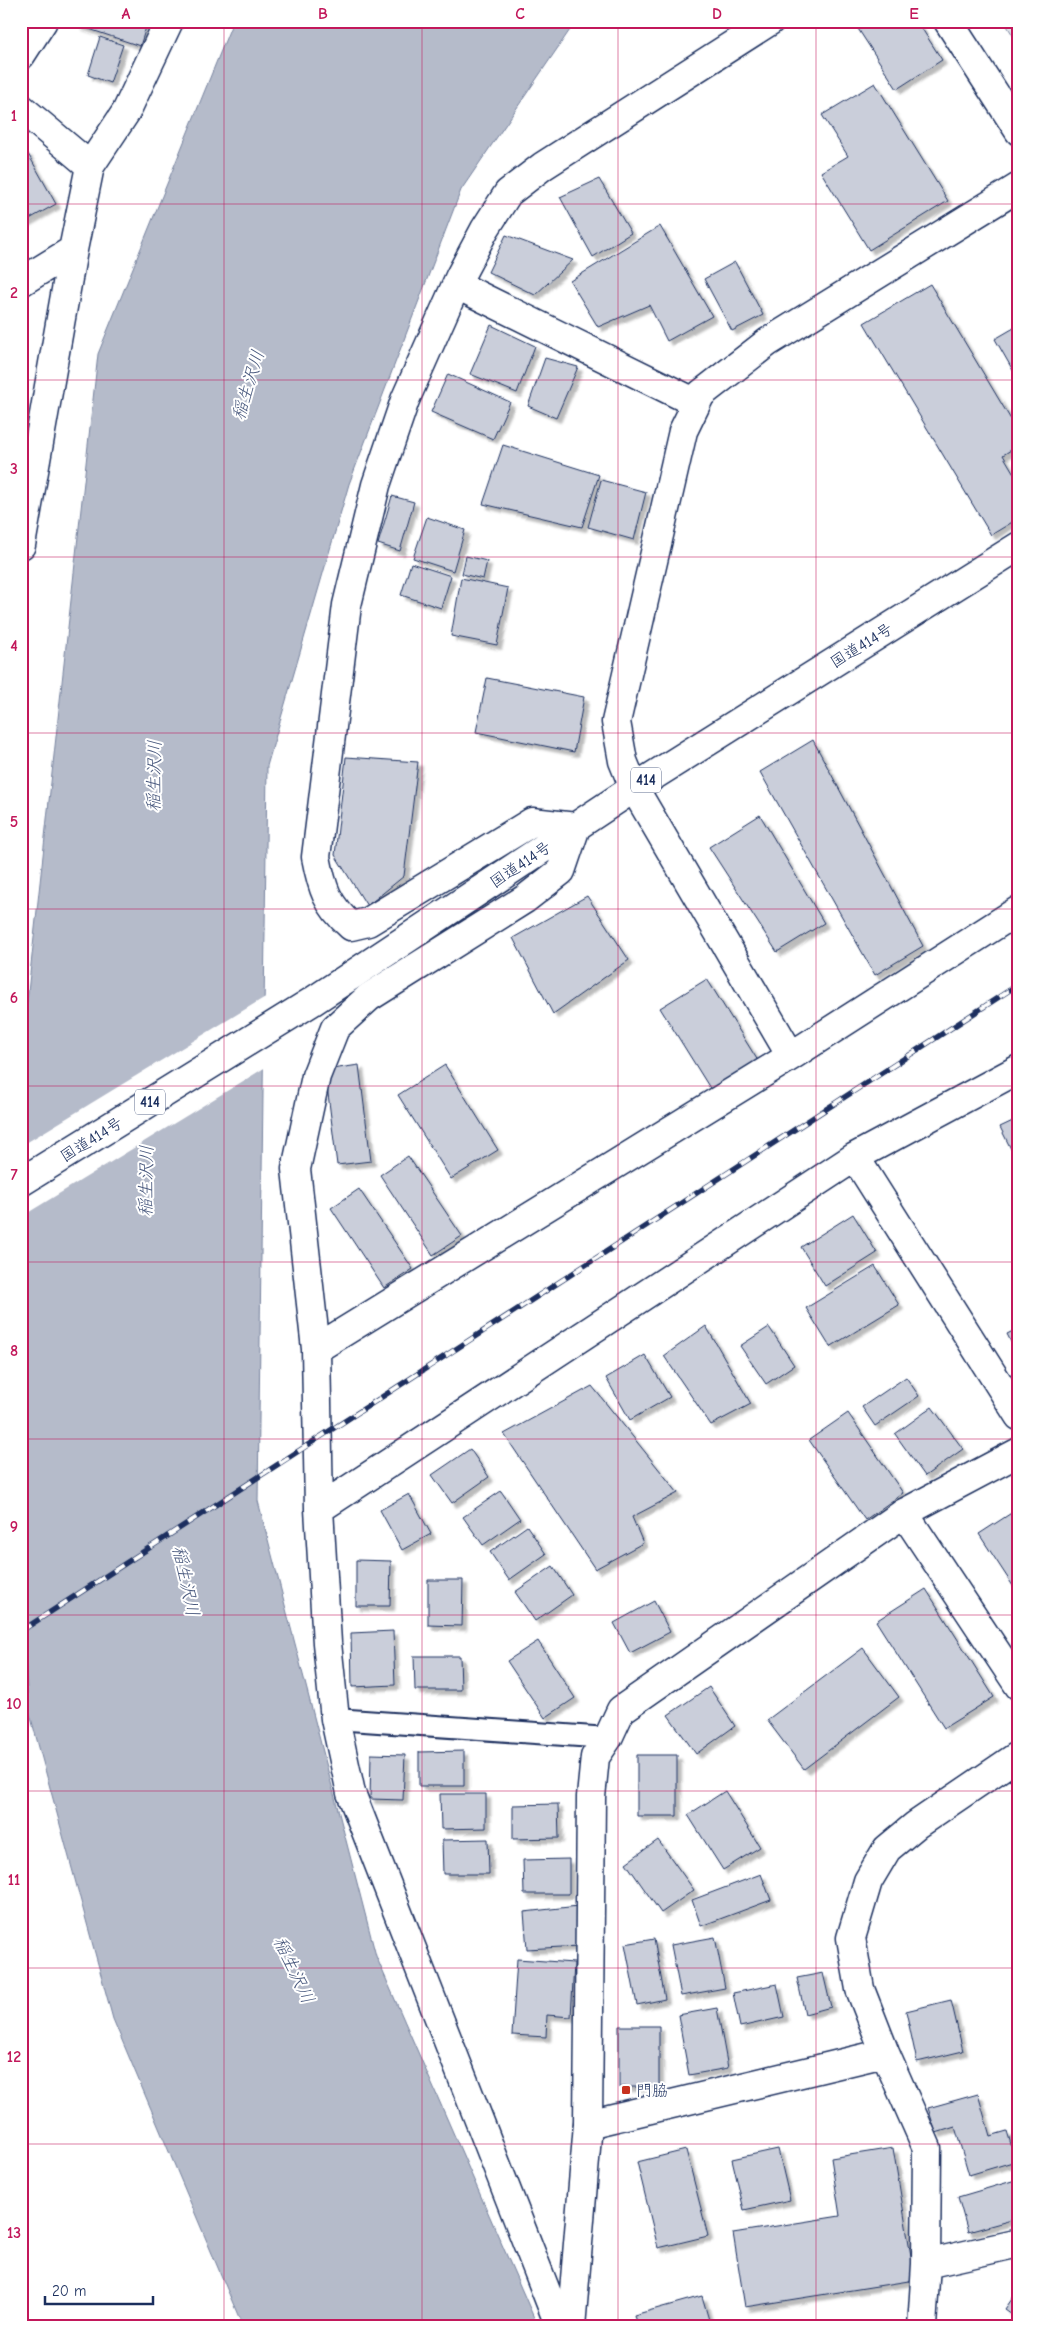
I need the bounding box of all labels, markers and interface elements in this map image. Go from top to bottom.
text: A [122,5,131,23]
text: B [318,5,328,23]
text: C [515,5,525,23]
text: D [712,5,722,23]
text: E [909,5,919,23]
text: 1 [11,107,17,125]
text: 2 [10,284,18,302]
water label: 稲生沢川 [228,348,269,423]
text: 3 [10,460,18,478]
street label: 国道414号 [827,620,896,672]
text: 4 [10,637,18,655]
water label: 稲生沢川 [143,740,166,812]
road number: 414 [631,768,661,792]
text: 5 [10,813,18,831]
street label: 国道414号 [487,838,555,892]
text: 6 [10,989,18,1007]
road number: 414 [135,1090,165,1114]
street label: 国道414号 [57,1114,126,1166]
water label: 稲生沢川 [135,1145,158,1217]
text: 7 [10,1166,18,1184]
text: 8 [10,1342,18,1360]
text: 9 [10,1518,18,1536]
water label: 稲生沢川 [168,1544,203,1619]
text: 10 [6,1695,22,1713]
text: 11 [8,1871,20,1889]
water label: 稲生沢川 [269,1933,318,2007]
text: 12 [7,2048,21,2066]
place label: 門脇 [636,2082,668,2100]
marker: 門脇 [620,2084,632,2096]
text: 13 [7,2224,21,2242]
scale bar [45,2273,152,2305]
text: 20 m [52,2282,86,2300]

